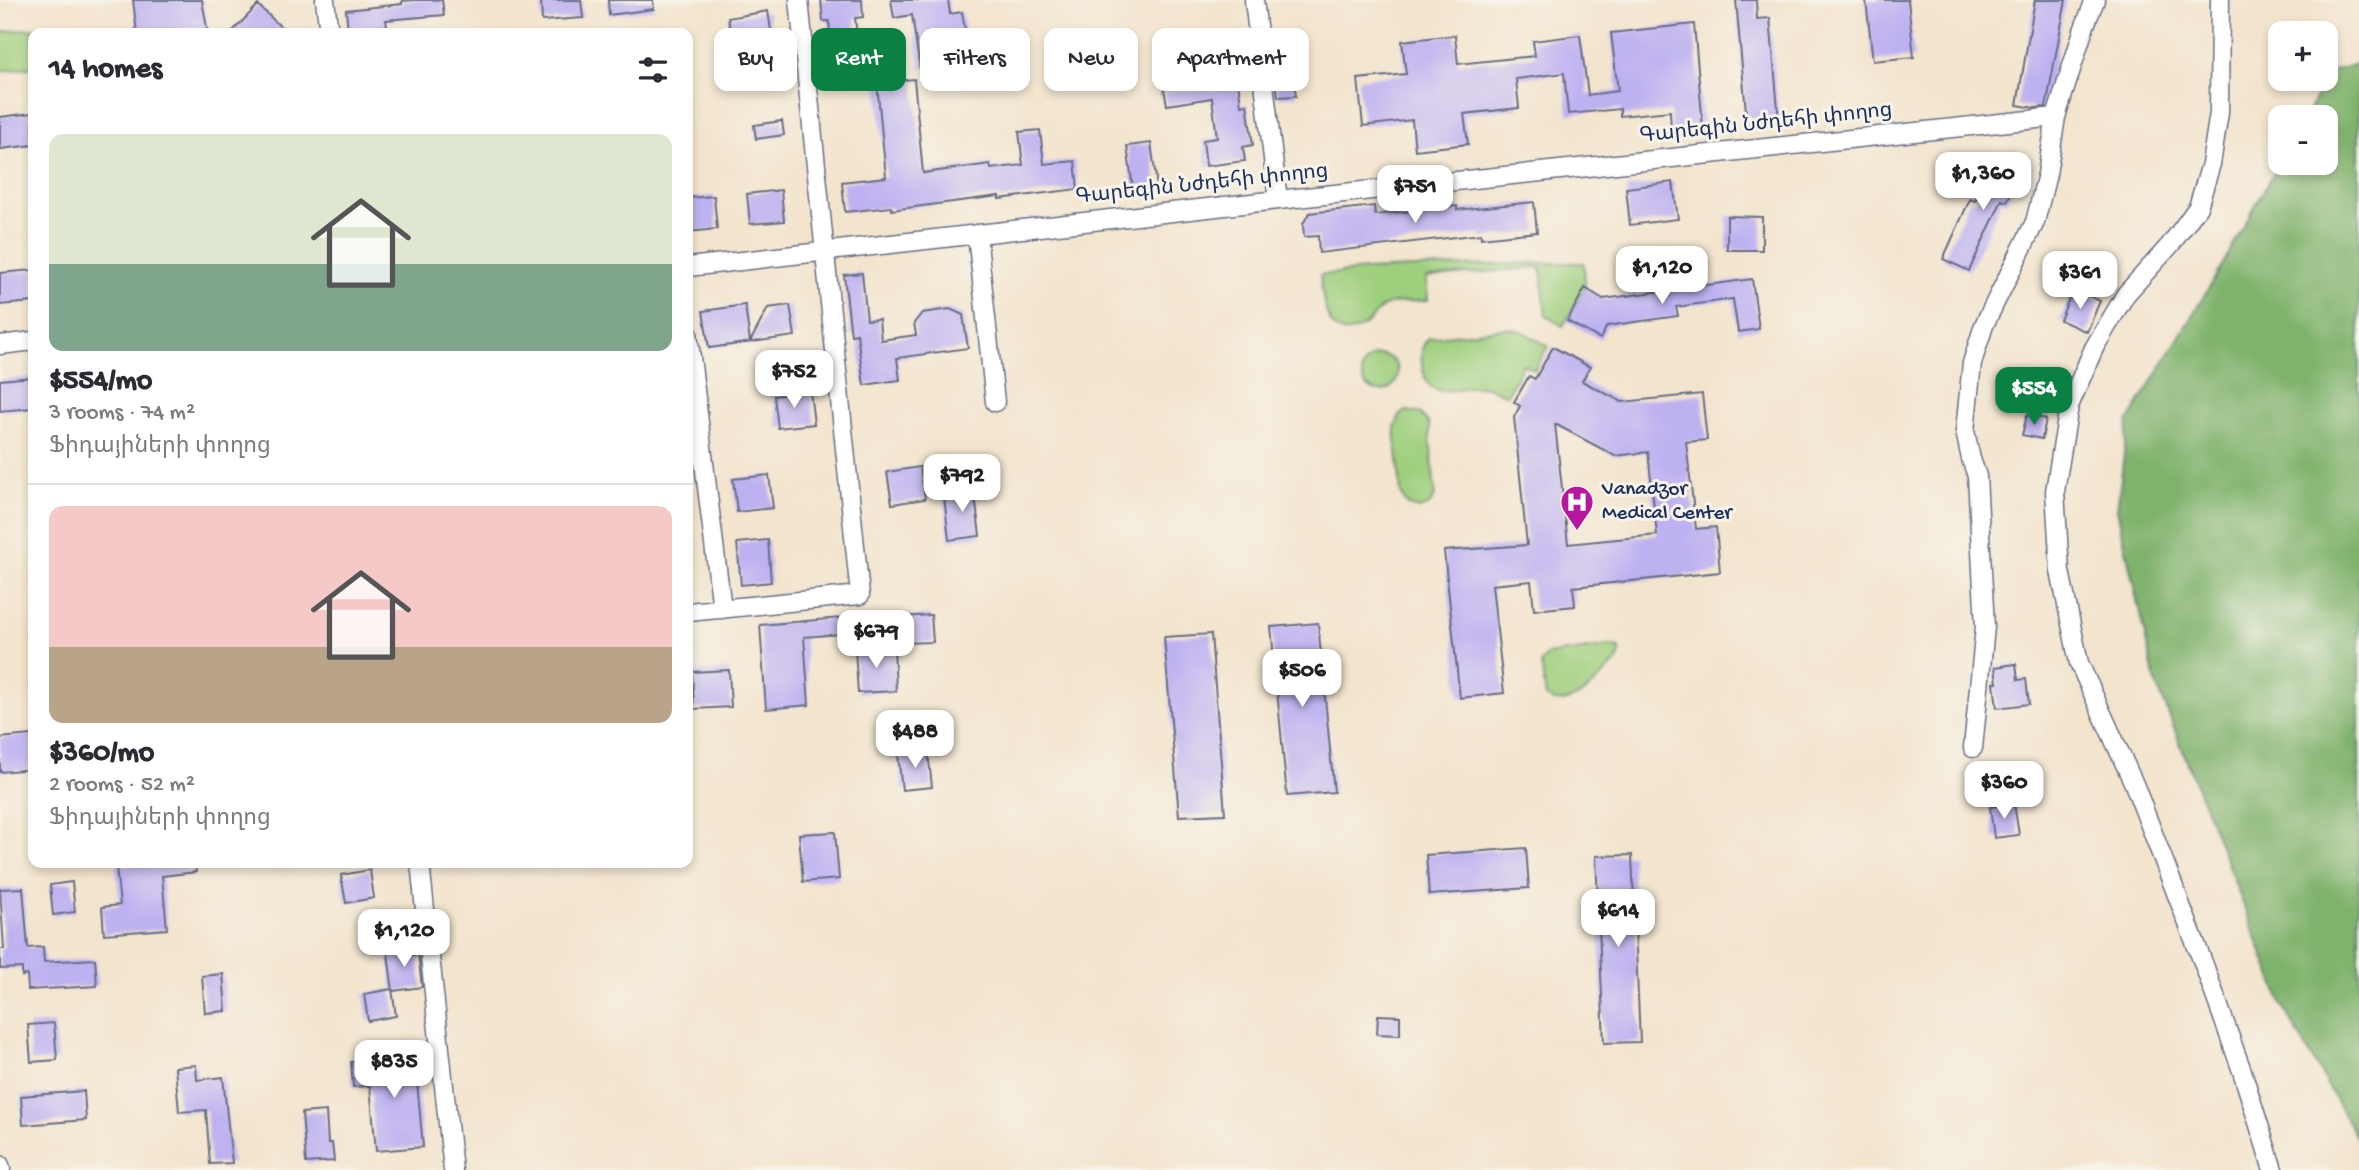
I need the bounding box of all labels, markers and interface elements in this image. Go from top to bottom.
map controls [2268,21,2338,175]
button: + [2268,21,2338,91]
chip: Buy [714,28,797,91]
chip: Rent [811,28,906,91]
chip: Filters [920,28,1030,91]
chip: New [1044,28,1138,91]
chip: Apartment [1152,28,1309,91]
icon: filters [634,51,672,89]
text: 14 homes [49,53,162,88]
street label: Գարեգին Նժդեհի փողոց [1638,98,1894,151]
button: − [2268,105,2338,175]
pin: $1,360 [1926,152,2040,212]
street label: Գարեգին Նժդեհի փողոց [1074,159,1330,212]
text: $1,360 [1951,161,2015,188]
pin: $751 [1374,166,1456,225]
text: $751 [1393,174,1437,201]
icon: home [298,180,424,306]
pin: $1,120 [1605,246,1719,306]
pin: $361 [2039,252,2121,311]
text: $1,120 [1632,255,1692,282]
text: $361 [2058,260,2102,287]
pin: $752 [753,350,835,410]
text: $752 [771,359,817,386]
text: $554/mo [49,365,152,400]
pin: $554 [1993,368,2075,427]
text: $554 [2011,376,2057,403]
text: 3 rooms · 74 m² [49,400,195,427]
text: Ֆիդայիների փողոց [49,434,271,461]
pin: $792 [921,454,1003,514]
text: $792 [939,463,985,490]
place label: Vanadzor Medical Center [1601,478,1733,527]
hospital icon: Vanadzor Medical Center [1558,483,1596,532]
icon: home [298,552,424,678]
pin: $679 [835,610,917,670]
text: $679 [853,619,899,646]
pin: $506 [1261,650,1343,709]
text: $506 [1278,658,1326,685]
pin: $488 [874,710,956,770]
text: $488 [892,719,938,746]
text: $360/mo [49,737,154,772]
pin: $360 [1963,762,2045,821]
text: $360 [1981,770,2028,797]
text: 2 rooms · 52 m² [49,772,195,799]
text: Ֆիդայիների փողոց [49,806,271,833]
pin: $614 [1577,890,1659,949]
text: $614 [1597,898,1639,925]
pin: $1,120 [347,909,461,969]
text: $1,120 [374,918,434,945]
pin: $835 [353,1040,435,1100]
text: $835 [371,1049,417,1076]

